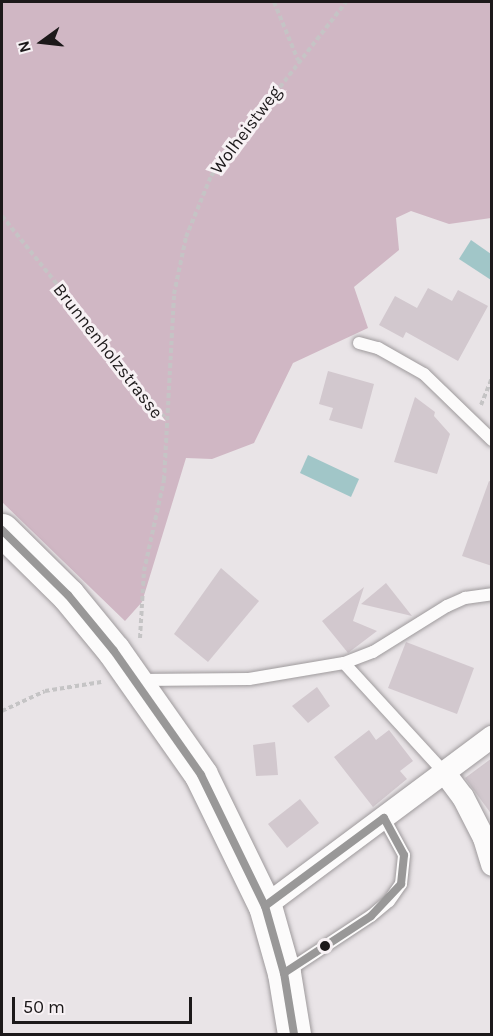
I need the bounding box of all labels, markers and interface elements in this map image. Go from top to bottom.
north arrow [12,12,72,72]
text: N [13,39,35,55]
street label: Wolheistweg [206,82,286,178]
street label: Brunnenholzstrasse [49,279,167,423]
unlabelled marker [319,940,331,952]
scale bar [15,985,195,1023]
text: 50 m [23,996,65,1018]

